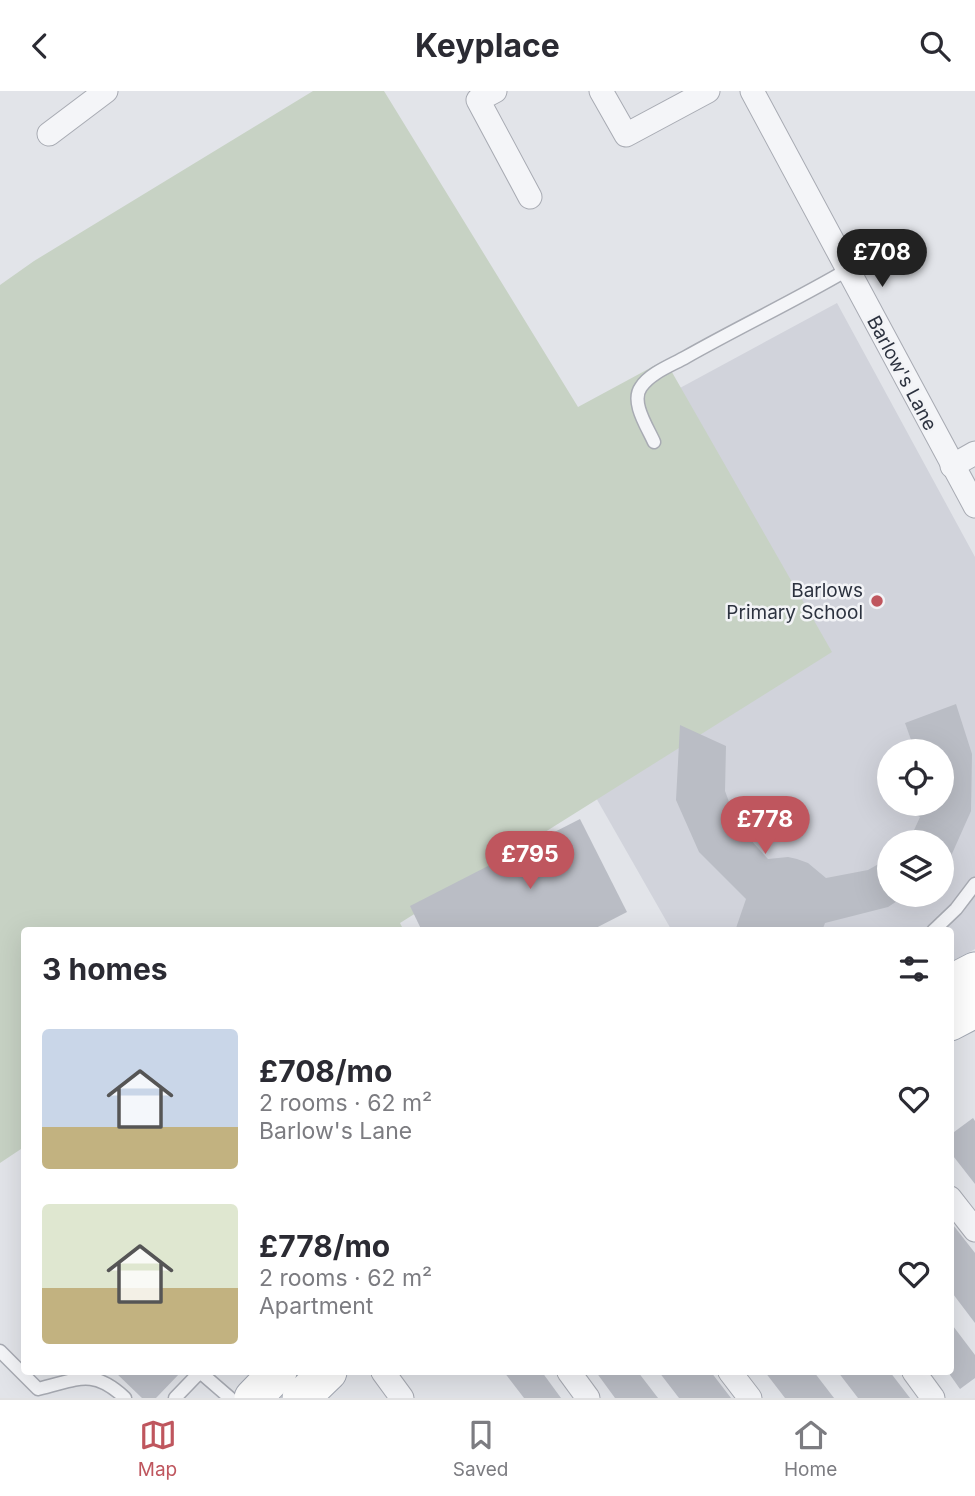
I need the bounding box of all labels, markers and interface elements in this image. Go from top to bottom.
text: Keyplace [415,26,560,65]
icon: back [21,27,59,65]
icon: search [916,27,954,65]
pin: £708 [841,229,923,289]
text: £708 [853,238,911,266]
street label: Barlow's Lane [862,312,942,434]
place label: Barlows Primary School [726,579,863,624]
marker: Barlows Primary School [869,593,885,609]
map controls [877,739,954,907]
button: locate [877,739,954,816]
pin: £778 [724,797,806,856]
text: £778 [737,805,793,833]
button: layers [877,830,954,907]
pin: £795 [489,831,571,891]
text: £795 [501,840,559,868]
icon: filters [895,950,933,988]
text: 3 homes [42,951,168,987]
text: £708/mo [259,1053,392,1089]
icon: home [98,1057,182,1141]
icon: heart [895,1080,933,1118]
text: 2 rooms · 62 m² [259,1089,432,1117]
text: Barlow's Lane [259,1117,412,1145]
text: £778/mo [259,1228,390,1264]
icon: home [98,1232,182,1316]
icon: heart [895,1255,933,1293]
text: 2 rooms · 62 m² [259,1264,432,1292]
text: Apartment [259,1292,373,1320]
tab: Map [138,1416,177,1481]
tab: Saved [453,1416,508,1481]
tab: Home [784,1416,837,1481]

